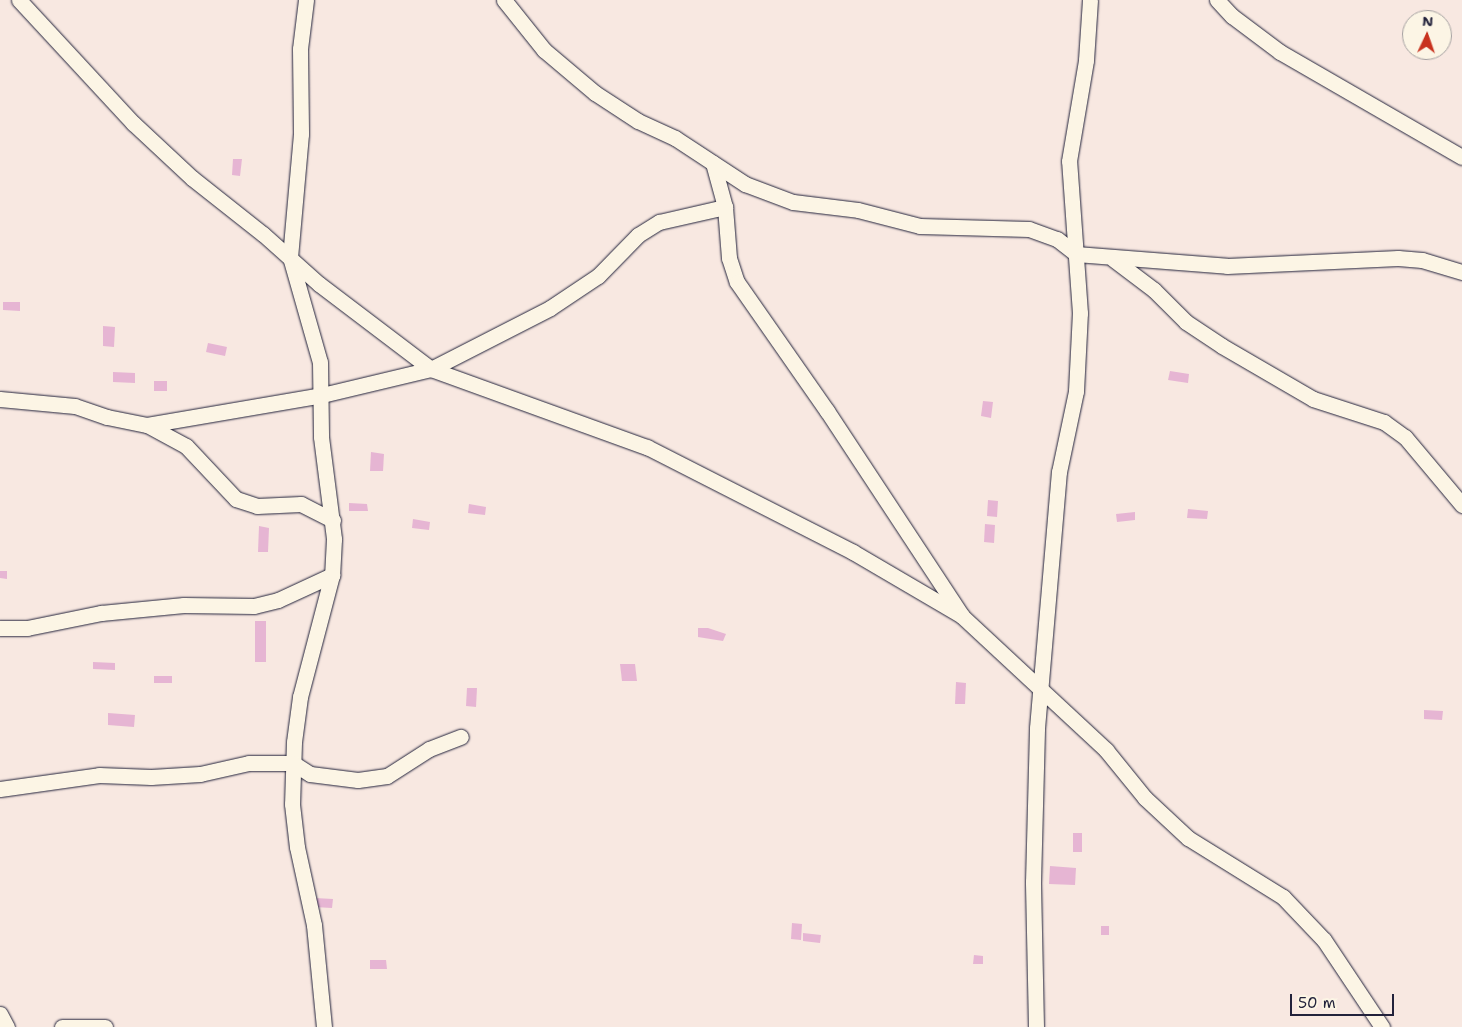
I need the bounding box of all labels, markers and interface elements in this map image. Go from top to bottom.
north arrow [1402,10,1452,60]
text: N [1422,12,1434,30]
scale bar [1292,984,1396,1016]
text: 50 m [1298,993,1336,1013]

